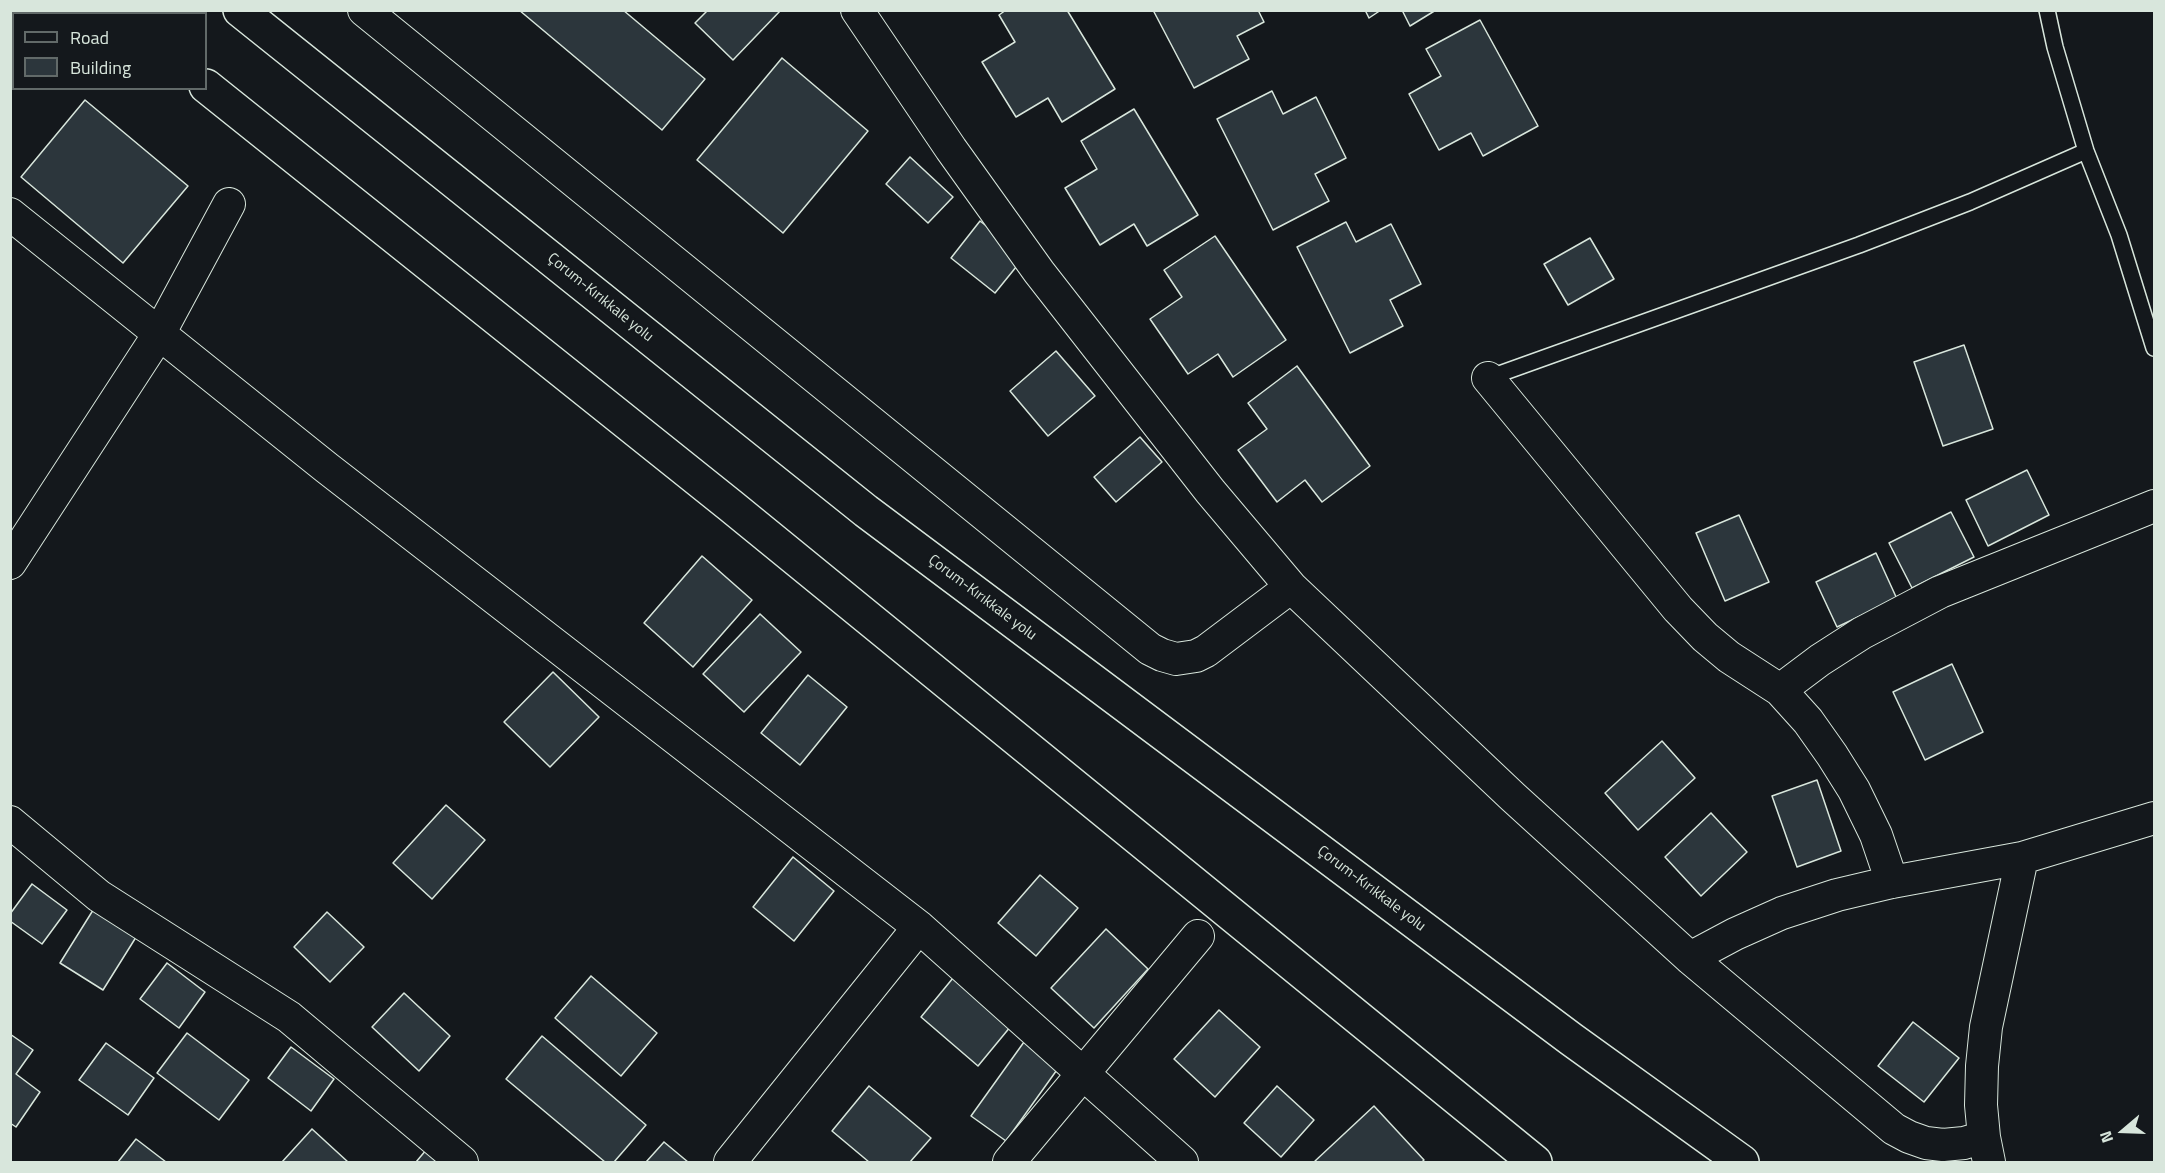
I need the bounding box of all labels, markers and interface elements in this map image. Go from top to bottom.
legend [12,12,207,90]
text: Road [70,24,109,51]
text: Building [70,54,131,81]
street label: Çorum-Kırıkkale yolu [543,250,657,346]
street label: Çorum-Kırıkkale yolu [924,551,1040,645]
street label: Çorum-Kırıkkale yolu [1313,842,1429,936]
north arrow [2093,1101,2153,1161]
text: N [2093,1128,2119,1146]

